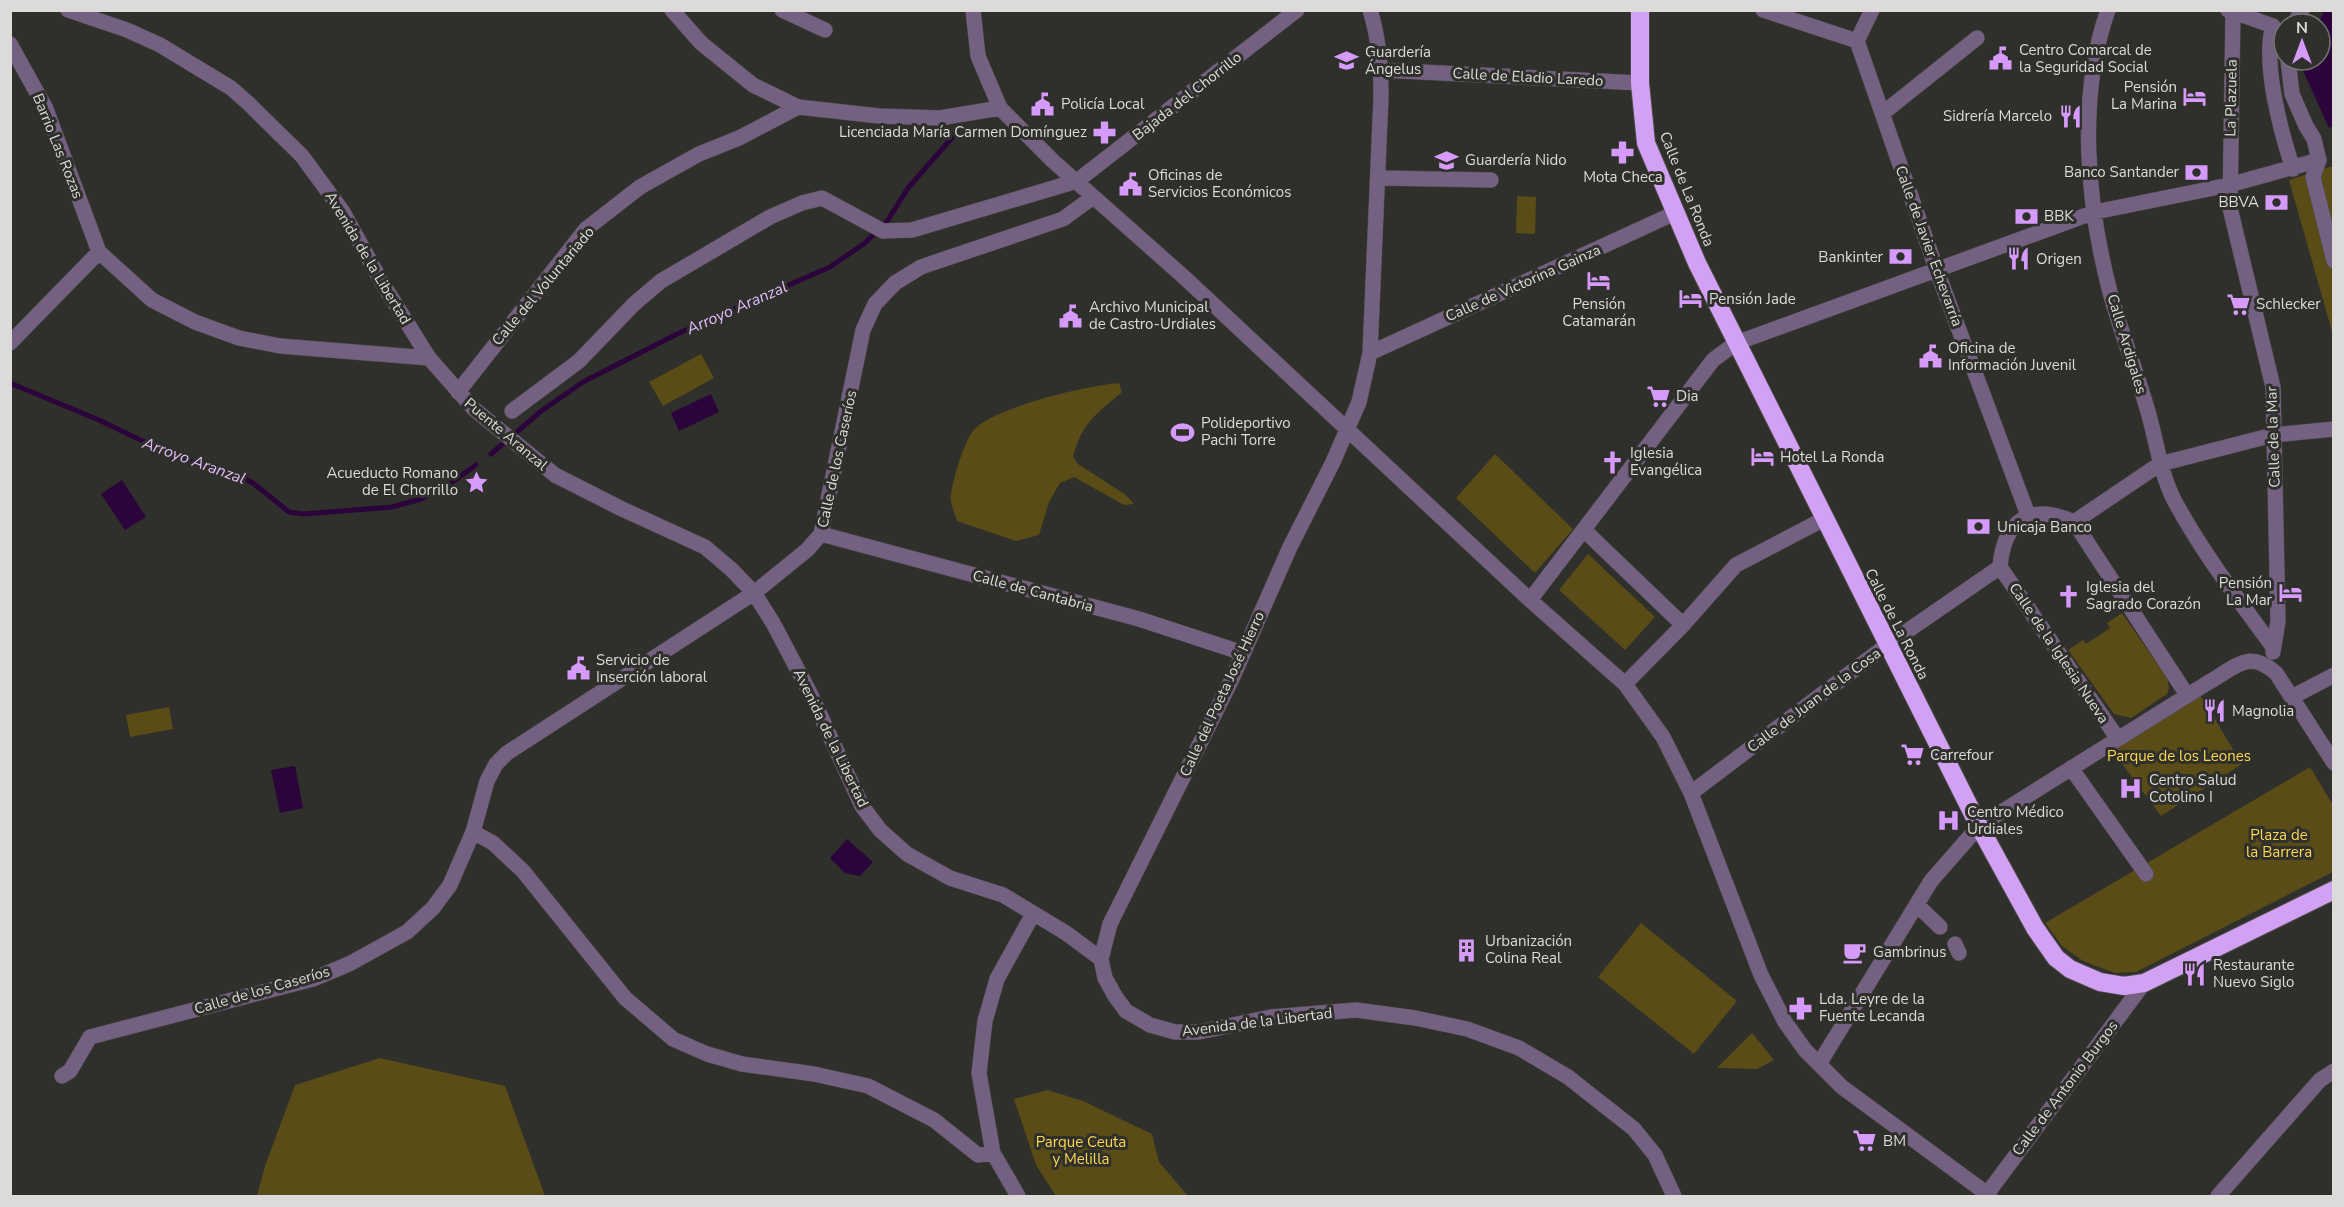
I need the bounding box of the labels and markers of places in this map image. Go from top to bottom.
place label: Centro Comarcal de la Seguridad Social [2019,40,2152,77]
place label: Guardería Ángelus [1365,42,1431,79]
public building icon: Centro Comarcal de la Seguridad Social [1988,46,2014,72]
school or university icon: Guardería Ángelus [1334,48,1360,74]
place label: Pensión La Marina [2111,77,2177,114]
hotel icon: Pensión La Marina [2182,83,2208,109]
public building icon: Policía Local [1030,91,1056,117]
place label: Policía Local [1061,94,1145,114]
restaurant icon: Sidrería Marcelo [2057,103,2083,129]
place label: Sidrería Marcelo [1943,106,2052,126]
pharmacy icon: Licenciada María Carmen Domínguez [1092,119,1118,145]
place label: Licenciada María Carmen Domínguez [839,122,1087,142]
pharmacy icon: Mota Checa [1610,140,1636,166]
school or university icon: Guardería Nido [1434,147,1460,173]
place label: Guardería Nido [1465,150,1567,170]
bank icon: Banco Santander [2184,159,2210,185]
place label: Banco Santander [2064,162,2180,182]
place label: Oficinas de Servicios Económicos [1148,165,1291,202]
place label: Mota Checa [1583,167,1663,187]
public building icon: Oficinas de Servicios Económicos [1117,171,1143,197]
bank icon: BBVA [2264,189,2290,215]
place label: BBVA [2218,192,2259,212]
bank icon: BBK [2013,203,2039,229]
place label: BBK [2044,206,2074,226]
bank icon: Bankinter [1888,244,1914,270]
restaurant icon: Origen [2005,246,2031,272]
place label: Bankinter [1818,247,1884,267]
place label: Origen [2036,249,2082,269]
hotel icon: Pensión Catamarán [1586,267,1612,293]
hotel icon: Pensión Jade [1678,286,1704,312]
place label: Pensión Jade [1709,289,1796,309]
supermarket icon: Schlecker [2225,291,2251,317]
place label: Pensión Catamarán [1562,294,1636,331]
place label: Schlecker [2256,294,2321,314]
place label: Archivo Municipal de Castro-Urdiales [1089,297,1216,334]
public building icon: Archivo Municipal de Castro-Urdiales [1058,303,1084,329]
place label: Oficina de Información Juvenil [1948,338,2077,375]
public building icon: Oficina de Información Juvenil [1917,344,1943,370]
supermarket icon: Dia [1645,383,1671,409]
place label: Dia [1676,386,1699,406]
place label: Polideportivo Pachi Torre [1201,413,1291,450]
sports icon: Polideportivo Pachi Torre [1170,419,1196,445]
place label: Iglesia Evangélica [1630,443,1702,480]
hotel icon: Hotel La Ronda [1749,444,1775,470]
place label: Hotel La Ronda [1780,447,1885,467]
church icon: Iglesia Evangélica [1599,449,1625,475]
place label: Acueducto Romano de El Chorrillo [326,463,458,500]
place icon: Acueducto Romano de El Chorrillo [463,469,489,495]
bank icon: Unicaja Banco [1966,514,1992,540]
place label: Unicaja Banco [1997,517,2092,537]
place label: Pensión La Mar [2219,573,2273,610]
place label: Iglesia del Sagrado Corazón [2086,577,2201,614]
hotel icon: Pensión La Mar [2277,579,2303,605]
church icon: Iglesia del Sagrado Corazón [2055,583,2081,609]
place label: Servicio de Inserción laboral [596,650,708,687]
public building icon: Servicio de Inserción laboral [565,656,591,682]
restaurant icon: Magnolia [2201,698,2227,724]
place label: Magnolia [2232,701,2294,721]
supermarket icon: Carrefour [1899,742,1925,768]
place label: Carrefour [1930,745,1994,765]
place label: Centro Salud Cotolino I [2149,770,2237,807]
hospital icon: Centro Salud Cotolino I [2118,776,2144,802]
place label: Centro Médico Urdiales [1967,802,2064,839]
hospital icon: Centro Médico Urdiales [1936,808,1962,834]
place label: Urbanización Colina Real [1485,931,1572,968]
building icon: Urbanización Colina Real [1454,937,1480,963]
cafe icon: Gambrinus [1842,939,1868,965]
place label: Gambrinus [1873,942,1946,962]
place label: Restaurante Nuevo Siglo [2213,955,2295,992]
restaurant icon: Restaurante Nuevo Siglo [2182,961,2208,987]
place label: Lda. Leyre de la Fuente Lecanda [1819,989,1925,1026]
pharmacy icon: Lda. Leyre de la Fuente Lecanda [1788,995,1814,1021]
supermarket icon: BM [1852,1128,1878,1154]
place label: BM [1883,1131,1906,1151]

